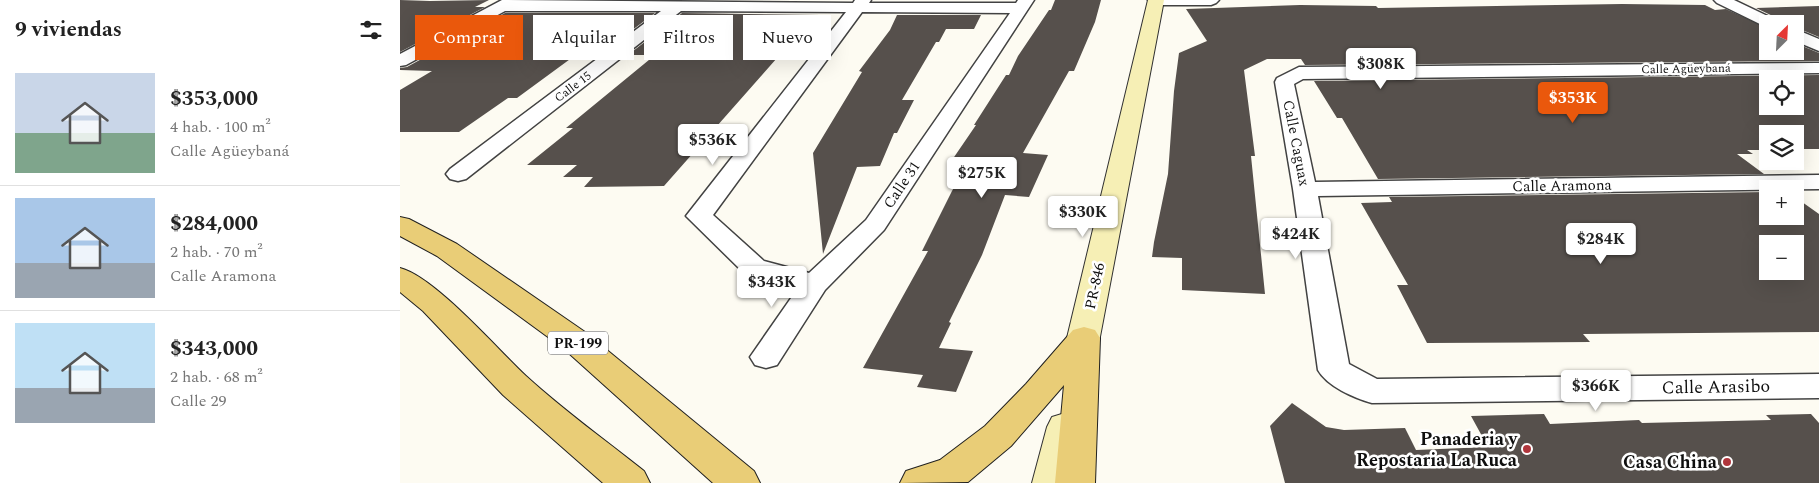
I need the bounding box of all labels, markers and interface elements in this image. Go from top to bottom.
text: 9 viviendas [15,14,122,46]
chip: Comprar [415,15,523,60]
chip: Alquilar [533,15,634,60]
chip: Filtros [644,15,733,60]
chip: Nuevo [743,15,831,60]
north arrow [1759,15,1804,60]
map controls [1759,15,1804,280]
icon: filters [357,16,385,44]
pin: $308K [1346,48,1416,90]
text: $308K [1357,52,1405,76]
street label: Calle Agüeybaná [1641,59,1731,79]
street label: Calle 15 [550,67,596,107]
button: locate [1759,70,1804,115]
pin: $353K [1538,82,1608,124]
text: $353,000 [170,83,258,115]
text: $353K [1549,86,1597,110]
icon: home [55,93,115,153]
street label: Calle Caguax [1276,98,1316,189]
text: 4 hab. · 100 m² [170,115,271,139]
pin: $536K [678,124,748,166]
button: layers [1759,125,1804,170]
text: $536K [689,128,737,152]
text: Calle Agüeybaná [170,139,289,163]
pin: $275K [947,156,1017,199]
street label: Calle 31 [878,157,926,213]
text: $275K [958,161,1006,185]
street label: Calle Aramona [1512,174,1613,198]
button: + [1759,180,1804,225]
pin: $330K [1048,196,1118,238]
text: $330K [1059,200,1107,224]
text: $284,000 [170,208,258,240]
icon: home [55,218,115,278]
pin: $424K [1261,218,1331,260]
text: $424K [1272,222,1320,246]
pin: $284K [1566,222,1636,265]
text: $284K [1577,227,1625,251]
button: − [1759,235,1804,280]
text: 2 hab. · 70 m² [170,240,263,264]
street label: PR-846 [1079,260,1111,312]
text: Calle Aramona [170,264,276,288]
pin: $343K [737,266,807,308]
text: $343K [748,270,796,294]
road number: PR-199 [548,332,608,354]
text: $343,000 [170,333,258,365]
icon: home [55,343,115,403]
text: 2 hab. · 68 m² [170,365,263,389]
pin: $366K [1561,370,1631,412]
street label: Calle Arasibo [1662,373,1770,401]
text: $366K [1572,374,1620,398]
text: Calle 29 [170,389,227,413]
place label: Panaderia y Repostaria La Ruca [1356,426,1518,474]
marker: Panaderia y Repostaria La Ruca [1521,443,1533,455]
place label: Casa China [1623,449,1718,476]
marker: Casa China [1721,456,1733,468]

